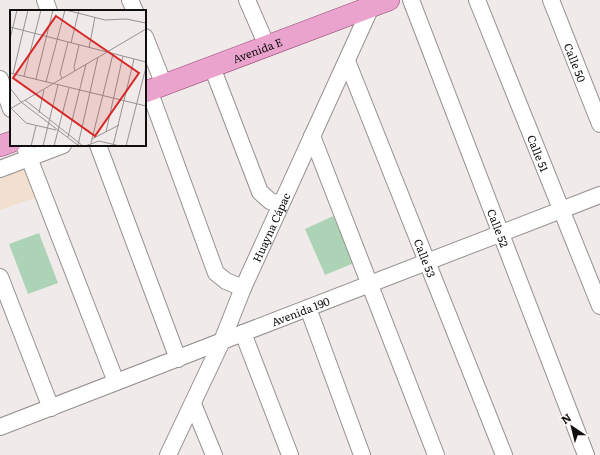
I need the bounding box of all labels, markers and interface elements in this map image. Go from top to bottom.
inset map [10,10,146,146]
street label: Avenida E [230,33,284,66]
street label: Calle 50 [561,40,591,84]
street label: Calle 51 [524,132,553,175]
street label: Huayna Cápac [248,189,294,264]
street label: Calle 52 [484,206,513,250]
street label: Calle 53 [411,236,440,280]
street label: Avenida 190 [269,292,332,329]
north arrow [552,407,592,447]
text: N [557,409,574,427]

